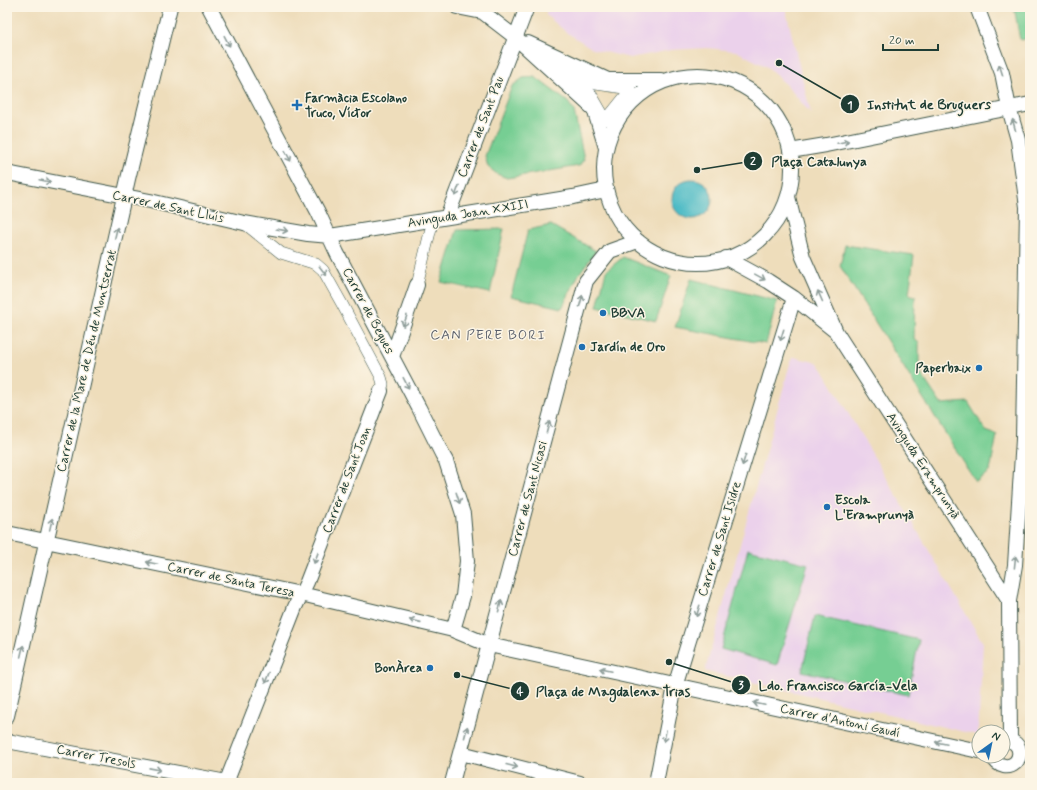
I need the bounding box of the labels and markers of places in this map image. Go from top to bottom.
place label: Farmàcia Escolano Truco, Víctor [305,90,407,122]
callout: Institut de Bruguers [840,91,998,117]
marker: Farmàcia Escolano Truco, Víctor [292,100,302,110]
callout: Plaça Catalunya [743,148,875,174]
place label: BBVA [611,305,645,322]
marker: BBVA [598,308,608,318]
place label: Jardín de Oro [590,339,666,356]
marker: Jardín de Oro [577,342,587,352]
place label: Paperbaix [916,360,971,377]
marker: Paperbaix [974,363,984,373]
place label: Escola L'Eramprunyà [835,492,914,524]
marker: Escola L'Eramprunyà [822,502,832,512]
place label: BonÀrea [375,660,422,677]
marker: BonÀrea [425,663,435,673]
callout: Ldo. Francisco García-Vela [731,672,926,698]
callout: Plaça de Magdalena Trias [510,678,696,704]

